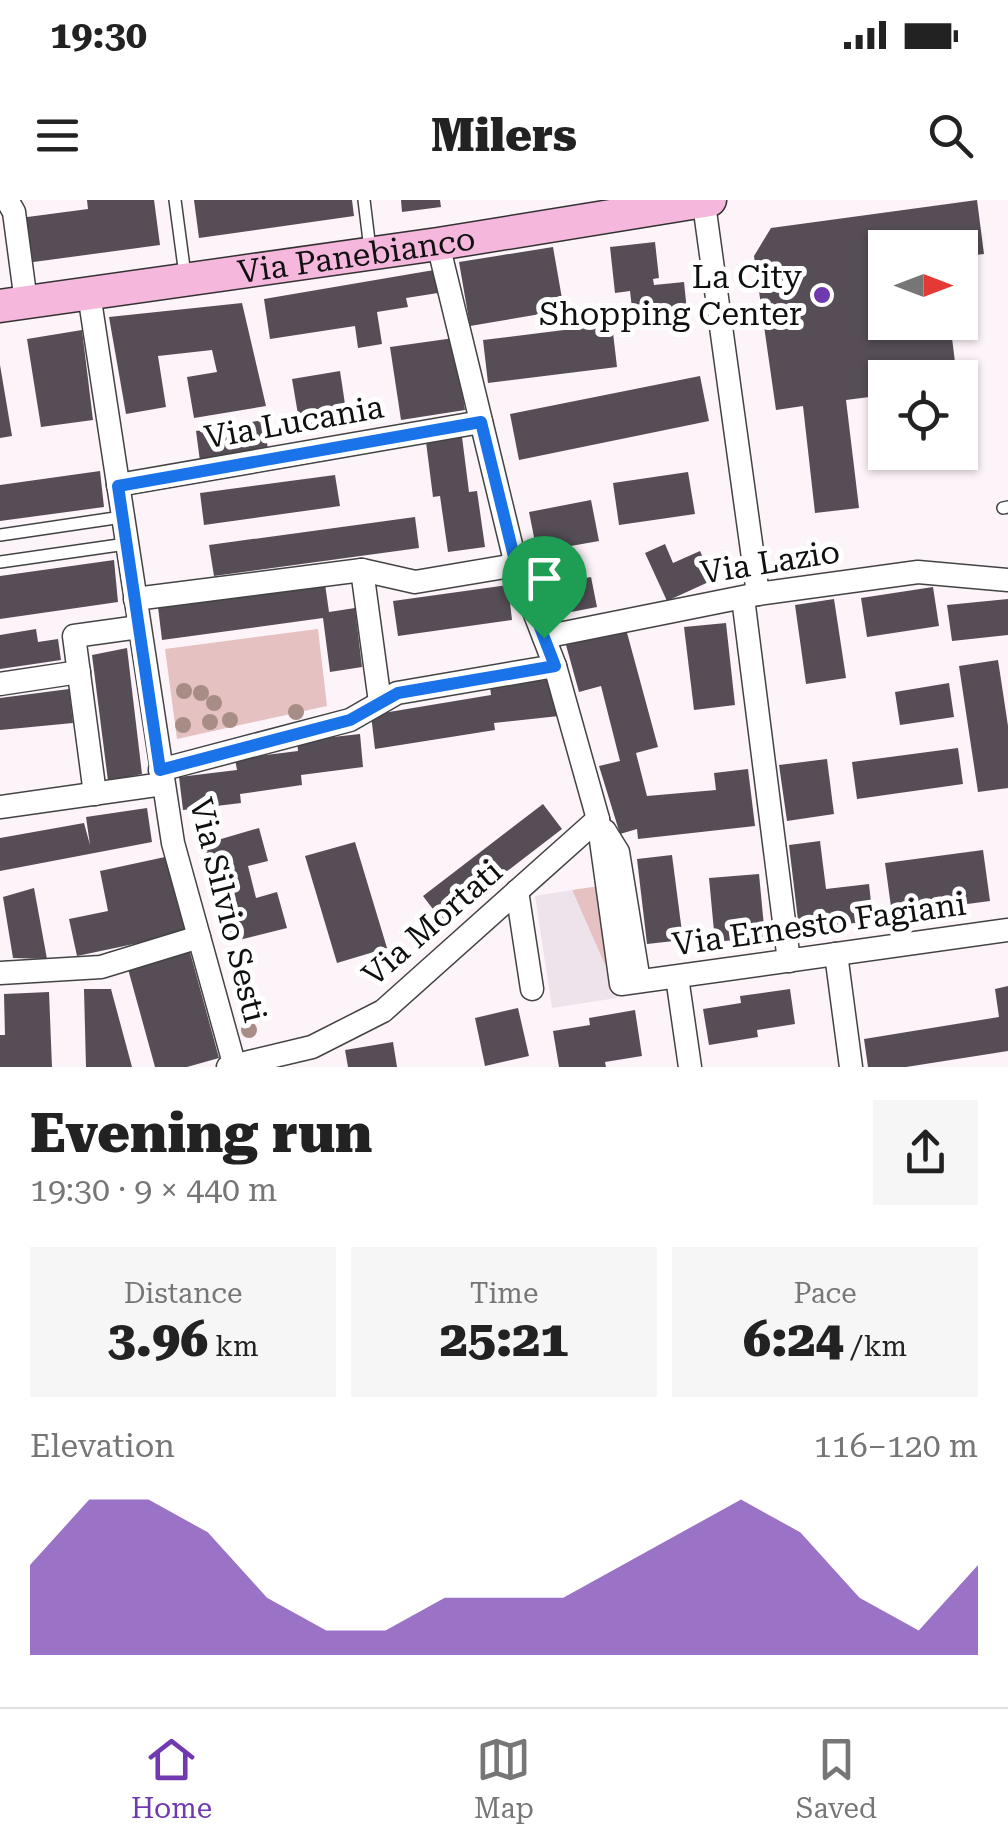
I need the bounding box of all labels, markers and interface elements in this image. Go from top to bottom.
text: 19:30 [50,13,147,57]
icon: menu [30,108,85,163]
icon: search [923,108,978,163]
text: Milers [431,109,577,162]
street label: Via Panebianco [235,219,478,291]
north arrow [868,230,978,340]
map controls [868,230,978,470]
place label: La City Shopping Center [539,258,802,333]
marker: La City Shopping Center [811,284,833,306]
button: locate [868,360,978,470]
street label: Via Lucania [201,388,387,456]
street label: Via Lazio [698,532,842,592]
pin [502,536,587,639]
icon: arrive [517,551,572,606]
street label: Via Silvio Sesti [182,794,274,1026]
street label: Via Mortati [354,852,510,994]
street label: Via Ernesto Fagiani [670,885,968,963]
button: share [873,1100,978,1205]
text: Evening run [30,1101,372,1165]
text: 19:30 · 9 × 440 m [30,1171,277,1209]
text: Distance [124,1277,242,1310]
text: Time [470,1277,538,1310]
text: Pace [793,1277,857,1310]
text: 3.96 [107,1310,208,1368]
text: 25:21 [440,1310,568,1368]
text: 6:24 [743,1310,844,1368]
text: km [208,1330,259,1363]
text: /km [844,1330,907,1363]
text: Elevation [30,1427,175,1465]
text: 116–120 m [814,1427,978,1465]
tab: Home [131,1732,212,1825]
tab: Map [474,1732,534,1825]
tab: Saved [796,1732,877,1825]

